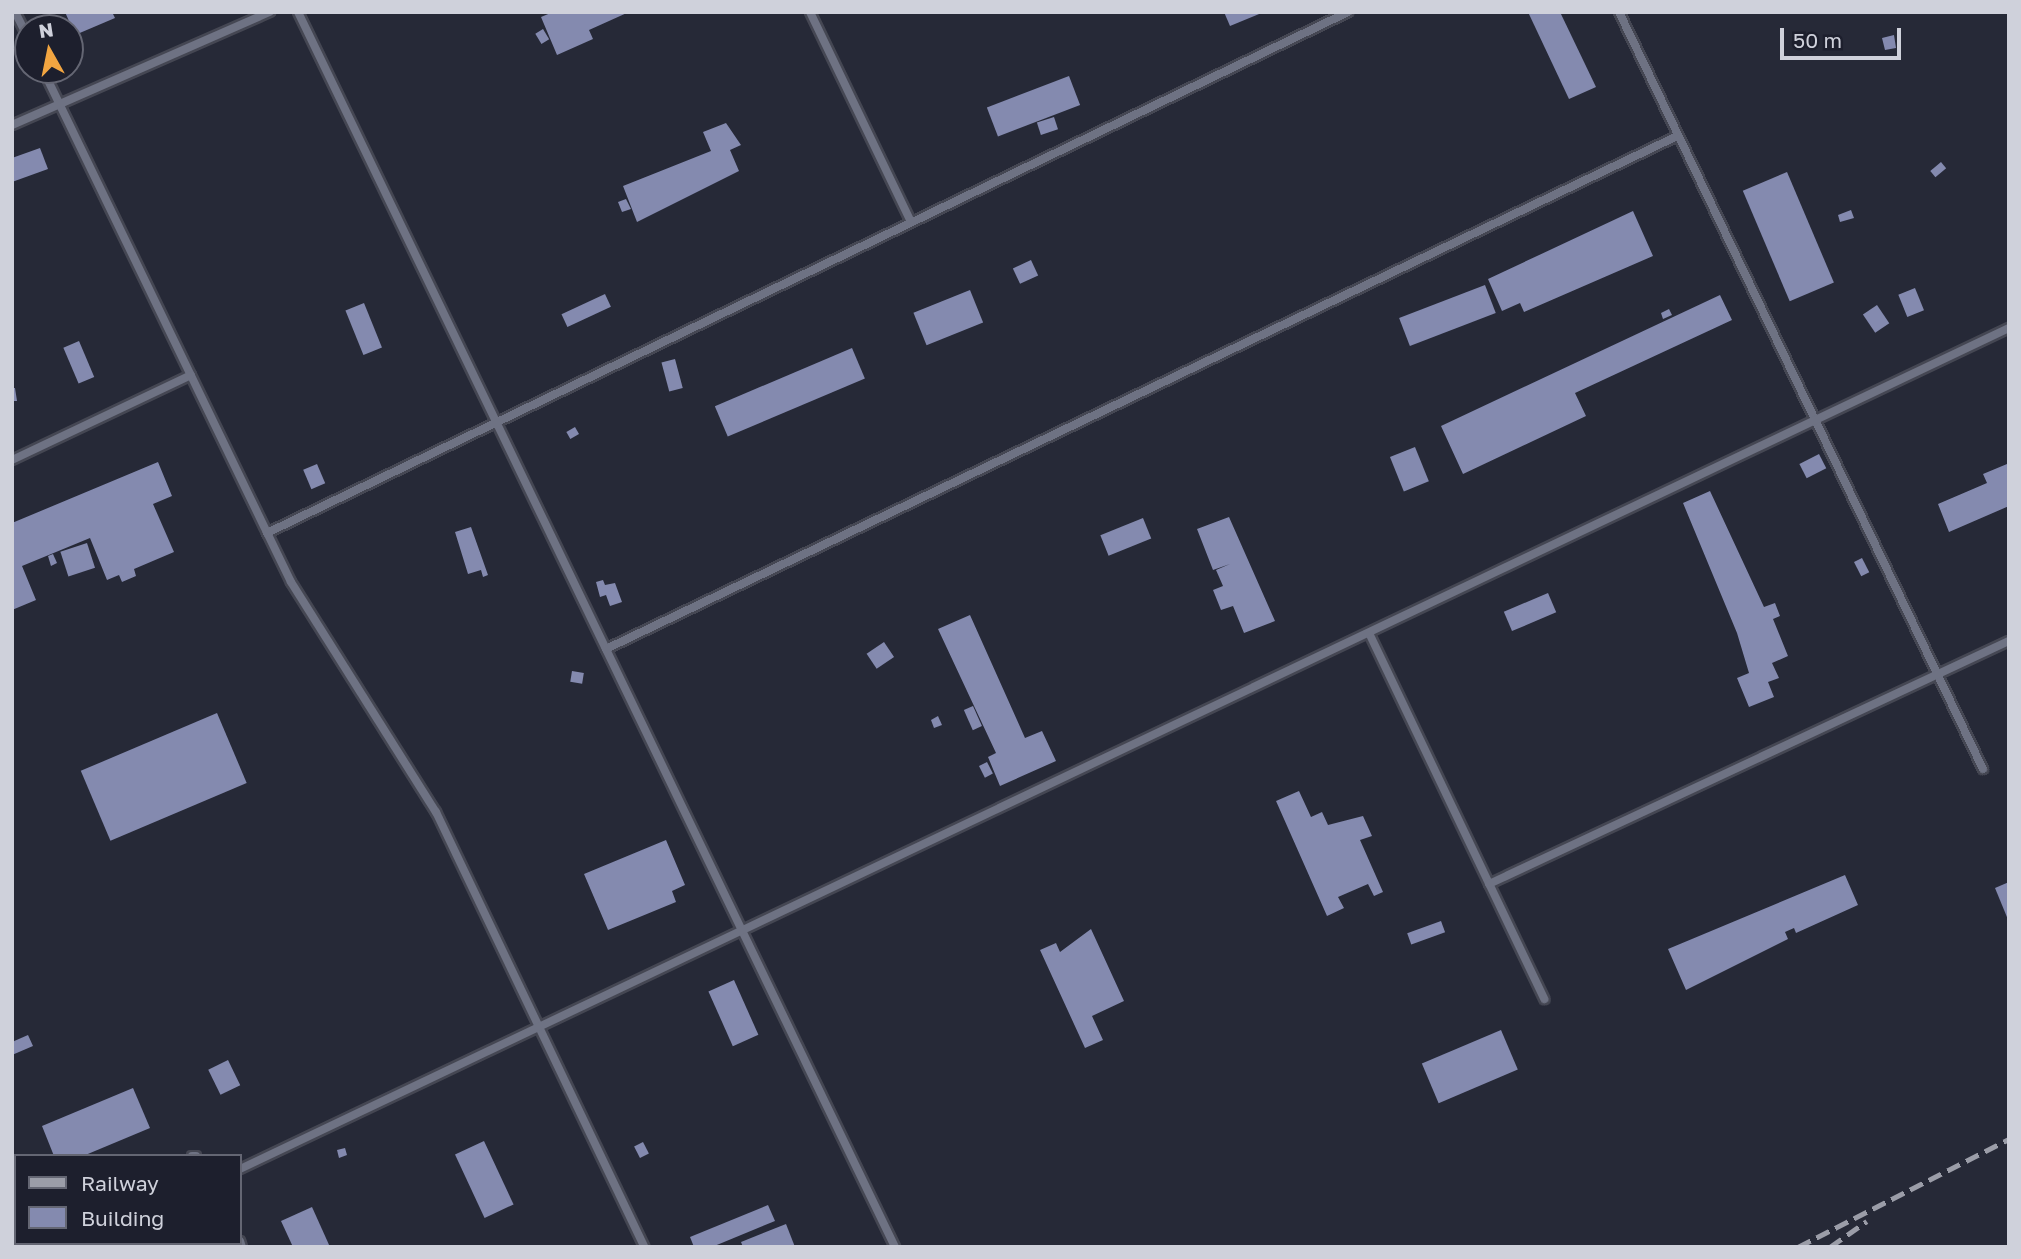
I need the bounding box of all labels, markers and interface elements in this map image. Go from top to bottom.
north arrow [14,14,84,84]
scale bar [1783,14,1904,58]
text: N [37,17,55,42]
text: 50 m [1793,27,1842,53]
legend [14,1154,242,1245]
text: Railway [81,1170,159,1196]
text: Building [81,1205,164,1231]

